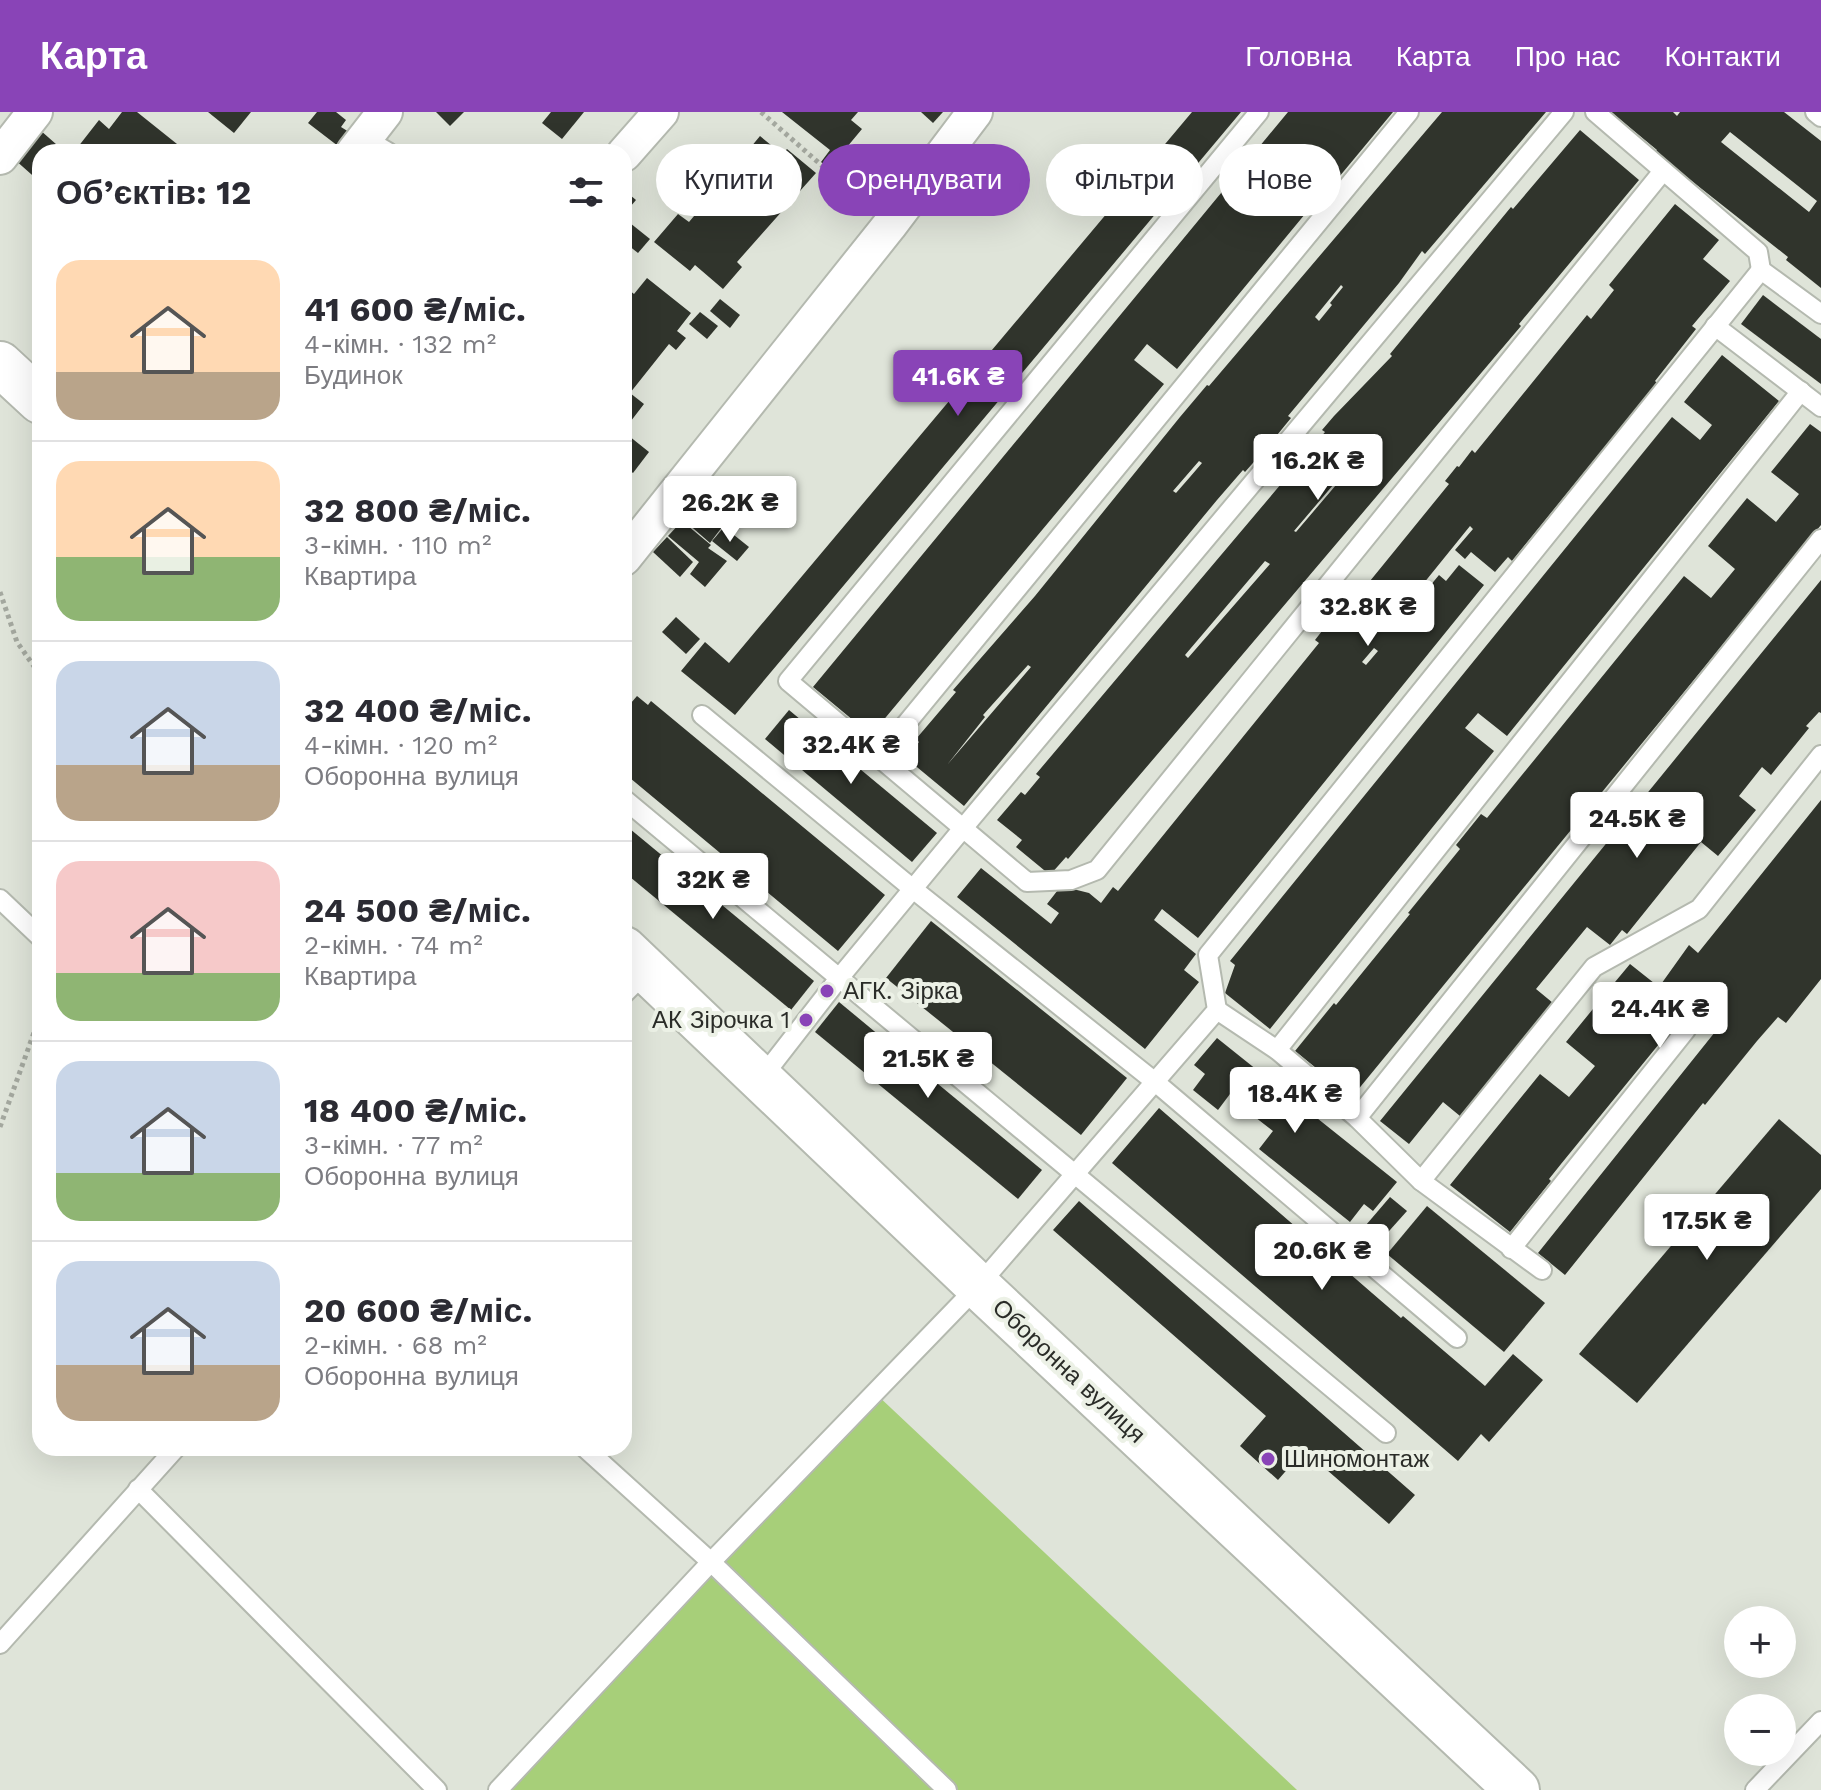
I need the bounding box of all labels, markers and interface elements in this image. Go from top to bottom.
text: Карта [40,34,147,78]
text: Головна [1245,40,1352,73]
text: Карта [1396,40,1471,73]
text: Про нас [1515,40,1621,73]
text: Контакти [1665,40,1781,73]
chip: Купити [656,144,802,216]
chip: Орендувати [818,144,1030,216]
chip: Фільтри [1046,144,1203,216]
chip: Нове [1219,144,1341,216]
icon: filters [564,170,608,214]
text: Об’єктів: 12 [56,172,251,212]
text: 41 600 ₴/міс. [304,289,526,329]
icon: home [120,292,216,388]
text: 4-кімн. · 132 m² [304,329,496,359]
pin: 41.6K ₴ [884,350,1032,418]
text: Будинок [304,360,403,390]
text: 41.6K ₴ [911,361,1005,391]
pin: 16.2K ₴ [1244,434,1392,502]
text: 16.2K ₴ [1272,445,1364,475]
pin: 26.2K ₴ [656,476,804,544]
text: 26.2K ₴ [681,487,779,517]
text: 32 800 ₴/міс. [304,490,531,530]
icon: home [120,493,216,589]
text: 3-кімн. · 110 m² [304,530,491,560]
text: Квартира [304,561,416,591]
pin: 32.8K ₴ [1294,580,1442,648]
text: 32.8K ₴ [1319,591,1417,621]
text: 32 400 ₴/міс. [304,690,532,730]
icon: home [120,693,216,789]
pin: 32.4K ₴ [777,718,925,786]
text: 32.4K ₴ [802,729,900,759]
text: 4-кімн. · 120 m² [304,730,497,760]
text: Оборонна вулиця [304,761,519,791]
pin: 24.5K ₴ [1563,792,1711,860]
text: 24.5K ₴ [1588,803,1686,833]
pin: 32K ₴ [657,853,769,921]
text: 32K ₴ [676,864,750,894]
text: 24 500 ₴/міс. [304,890,531,930]
icon: home [120,893,216,989]
text: 2-кімн. · 74 m² [304,930,483,960]
text: Квартира [304,961,416,991]
place label: АГК. Зірка [843,977,959,1005]
marker: АГК. Зірка [818,982,836,1000]
pin: 24.4K ₴ [1586,982,1734,1050]
text: 24.4K ₴ [1611,993,1709,1023]
place label: АК Зірочка 1 [652,1006,790,1034]
marker: АК Зірочка 1 [797,1011,815,1029]
pin: 21.5K ₴ [854,1032,1002,1100]
text: 21.5K ₴ [882,1043,974,1073]
pin: 18.4K ₴ [1221,1067,1369,1135]
text: 18.4K ₴ [1248,1078,1342,1108]
text: 18 400 ₴/міс. [304,1090,527,1130]
icon: home [120,1093,216,1189]
text: 3-кімн. · 77 m² [304,1130,483,1160]
text: Оборонна вулиця [304,1161,519,1191]
pin: 17.5K ₴ [1633,1194,1781,1262]
text: 17.5K ₴ [1662,1205,1752,1235]
pin: 20.6K ₴ [1248,1224,1396,1292]
text: 20.6K ₴ [1273,1235,1371,1265]
text: 20 600 ₴/міс. [304,1290,532,1330]
icon: home [120,1293,216,1389]
street label: Оборонна вулиця [987,1293,1151,1449]
text: 2-кімн. · 68 m² [304,1330,487,1360]
text: Оборонна вулиця [304,1361,519,1391]
place label: Шиномонтаж [1284,1445,1429,1473]
marker: Шиномонтаж [1259,1450,1277,1468]
map controls [1724,1606,1796,1766]
button: + [1724,1606,1796,1678]
button: − [1724,1694,1796,1766]

